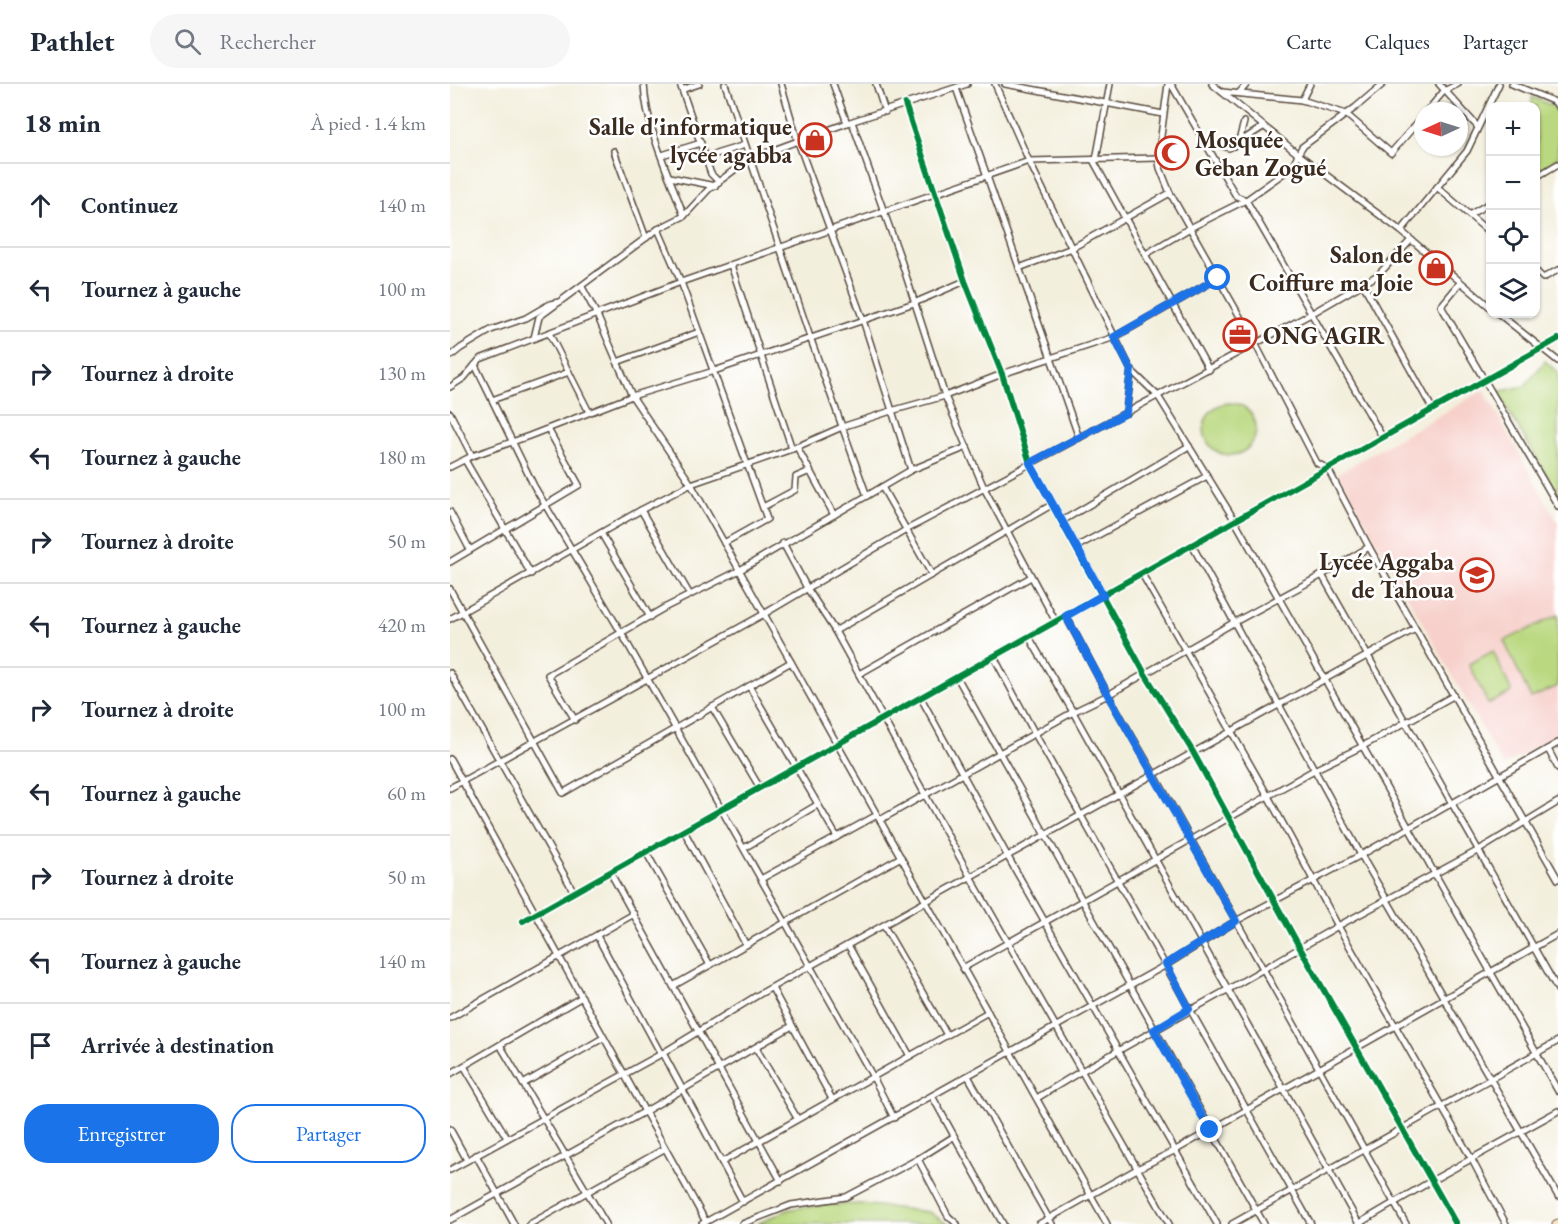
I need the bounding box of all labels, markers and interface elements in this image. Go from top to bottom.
search box [150,14,570,68]
text: Pathlet [30,23,114,59]
icon: search [171,25,204,58]
text: Rechercher [219,27,316,56]
text: Carte [1286,28,1331,55]
text: Calques [1364,28,1430,55]
text: Partager [1463,28,1528,55]
north arrow [1414,102,1468,156]
map controls [1486,102,1540,318]
button: + [1486,102,1540,156]
text: 18 min [24,106,101,140]
text: À pied · 1.4 km [310,110,426,136]
place label: Salle d'informatique lycée agabba [589,111,792,171]
shop icon: Salle d'informatique lycée agabba [797,122,833,158]
place label: Mosquée Geban Zogué [1195,124,1326,184]
mosque icon: Mosquée Geban Zogué [1154,135,1190,171]
button: − [1486,156,1540,210]
icon: ahead [24,189,57,222]
text: Continuez [81,191,178,220]
text: 140 m [378,192,426,218]
button: locate [1486,210,1540,264]
place label: Salon de Coiffure ma Joie [1249,239,1413,298]
shop icon: Salon de Coiffure ma Joie [1418,250,1454,286]
route start [1204,264,1230,290]
button: layers [1486,264,1540,318]
icon: left [24,273,57,306]
text: Tournez à gauche [81,275,241,304]
text: 100 m [378,276,426,302]
office icon: ONG AGIR [1222,317,1258,353]
place label: ONG AGIR [1263,320,1385,351]
icon: right [24,357,57,390]
text: Tournez à droite [81,359,234,388]
text: 130 m [378,360,426,386]
icon: left [24,441,57,474]
text: Tournez à gauche [81,443,241,472]
text: 180 m [378,444,426,470]
icon: right [24,525,57,558]
text: Tournez à droite [81,527,234,556]
text: 50 m [387,528,426,554]
place label: Lycée Aggaba de Tahoua [1319,546,1454,605]
school or university icon: Lycée Aggaba de Tahoua [1459,557,1495,593]
icon: left [24,609,57,642]
text: Tournez à gauche [81,611,241,640]
text: 420 m [378,612,426,638]
icon: right [24,693,57,726]
text: Tournez à droite [81,695,234,724]
text: 100 m [378,696,426,722]
icon: left [24,777,57,810]
text: Tournez à gauche [81,779,241,808]
text: 60 m [387,780,426,806]
icon: right [24,861,57,894]
text: Tournez à droite [81,863,234,892]
text: 50 m [387,864,426,890]
icon: left [24,945,57,978]
text: Tournez à gauche [81,947,241,976]
text: 140 m [378,948,426,974]
icon: arrive [24,1029,57,1062]
text: Arrivée à destination [81,1031,274,1060]
button: Enregistrer [24,1104,219,1163]
button: Partager [231,1104,426,1163]
route end [1196,1116,1222,1142]

